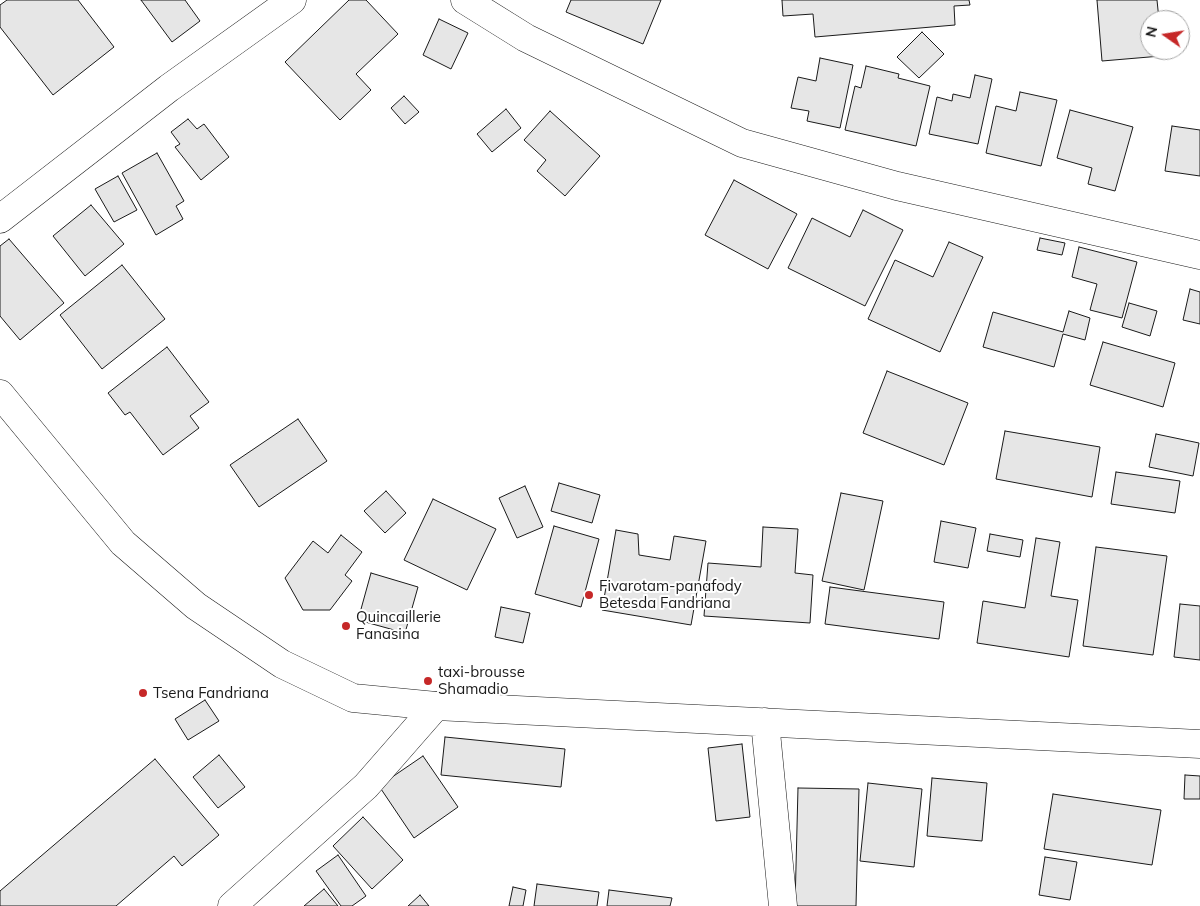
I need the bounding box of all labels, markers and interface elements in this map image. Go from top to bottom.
north arrow [1140,10,1190,60]
text: N [1141,25,1161,39]
place label: Fivarotam-panafody Betesda Fandriana [599,577,742,612]
marker: Fivarotam-panafody Betesda Fandriana [583,589,595,601]
place label: Quincaillerie Fanasina [356,608,441,643]
marker: Quincaillerie Fanasina [340,620,352,632]
place label: taxi-brousse Shamadio [438,663,525,698]
marker: taxi-brousse Shamadio [422,675,434,687]
place label: Tsena Fandriana [153,684,269,702]
marker: Tsena Fandriana [137,687,149,699]

